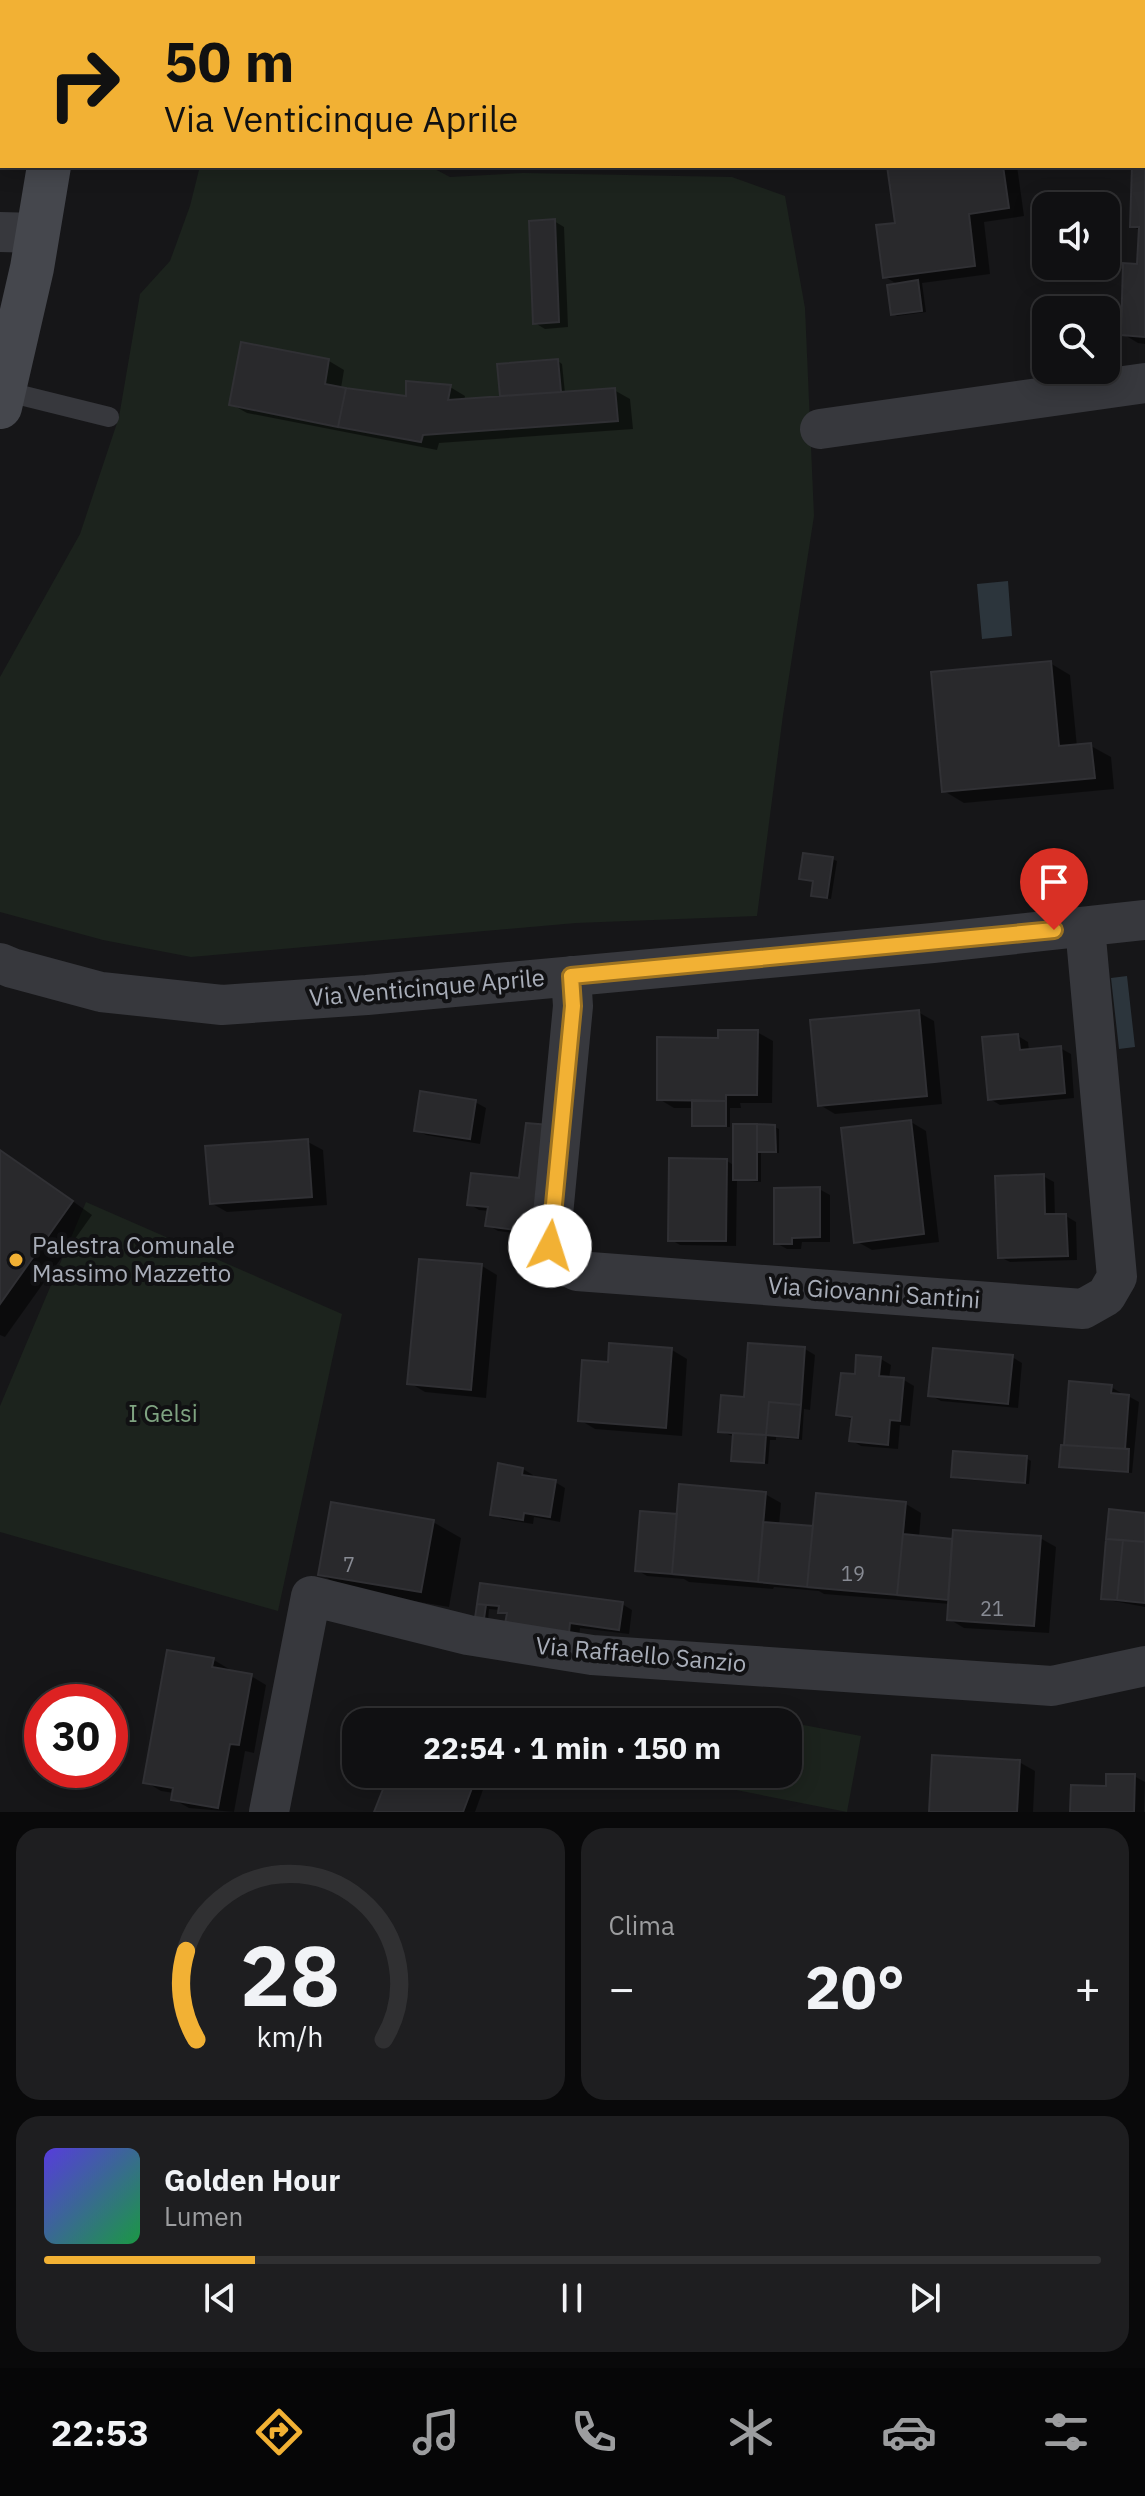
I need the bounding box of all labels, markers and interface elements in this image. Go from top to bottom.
text: 50 m [164,25,294,97]
icon: right [32,32,136,136]
text: Via Venticinque Aprile [164,95,518,142]
map controls [1032,192,1120,384]
button: sound [1032,192,1120,280]
button: search [1032,296,1120,384]
pin [1020,848,1088,930]
icon: arrive [1032,860,1076,904]
street label: Via Venticinque Aprile [308,961,546,1013]
position arrow [508,1204,592,1288]
place label: Palestra Comunale Massimo Mazzetto [32,1229,235,1289]
marker: Palestra Comunale Massimo Mazzetto [7,1251,25,1269]
street label: Via Giovanni Santini [767,1269,981,1315]
park label: I Gelsi [128,1397,198,1429]
house number: 7 [343,1551,355,1578]
house number: 19 [841,1560,865,1587]
house number: 21 [980,1595,1004,1622]
street label: Via Raffaello Sanzio [534,1629,748,1679]
speed limit sign: 30 [24,1684,128,1788]
text: 22:54 · 1 min · 150 m [423,1728,721,1767]
text: Clima [609,1908,675,1942]
text: 28 [240,1921,340,2029]
text: 20° [805,1947,905,2026]
text: − [609,1959,635,2016]
text: + [1075,1959,1101,2016]
text: km/h [257,2018,324,2055]
text: Golden Hour [164,2160,340,2199]
text: Lumen [164,2199,243,2233]
icon: previous [198,2276,242,2320]
icon: pause [550,2276,594,2320]
icon: next [903,2276,947,2320]
icon: directions [251,2404,307,2460]
icon: music [408,2404,464,2460]
icon: phone [566,2404,622,2460]
icon: climate [723,2404,779,2460]
icon: car [881,2404,937,2460]
icon: filters [1038,2404,1094,2460]
text: 22:53 [51,2409,149,2456]

